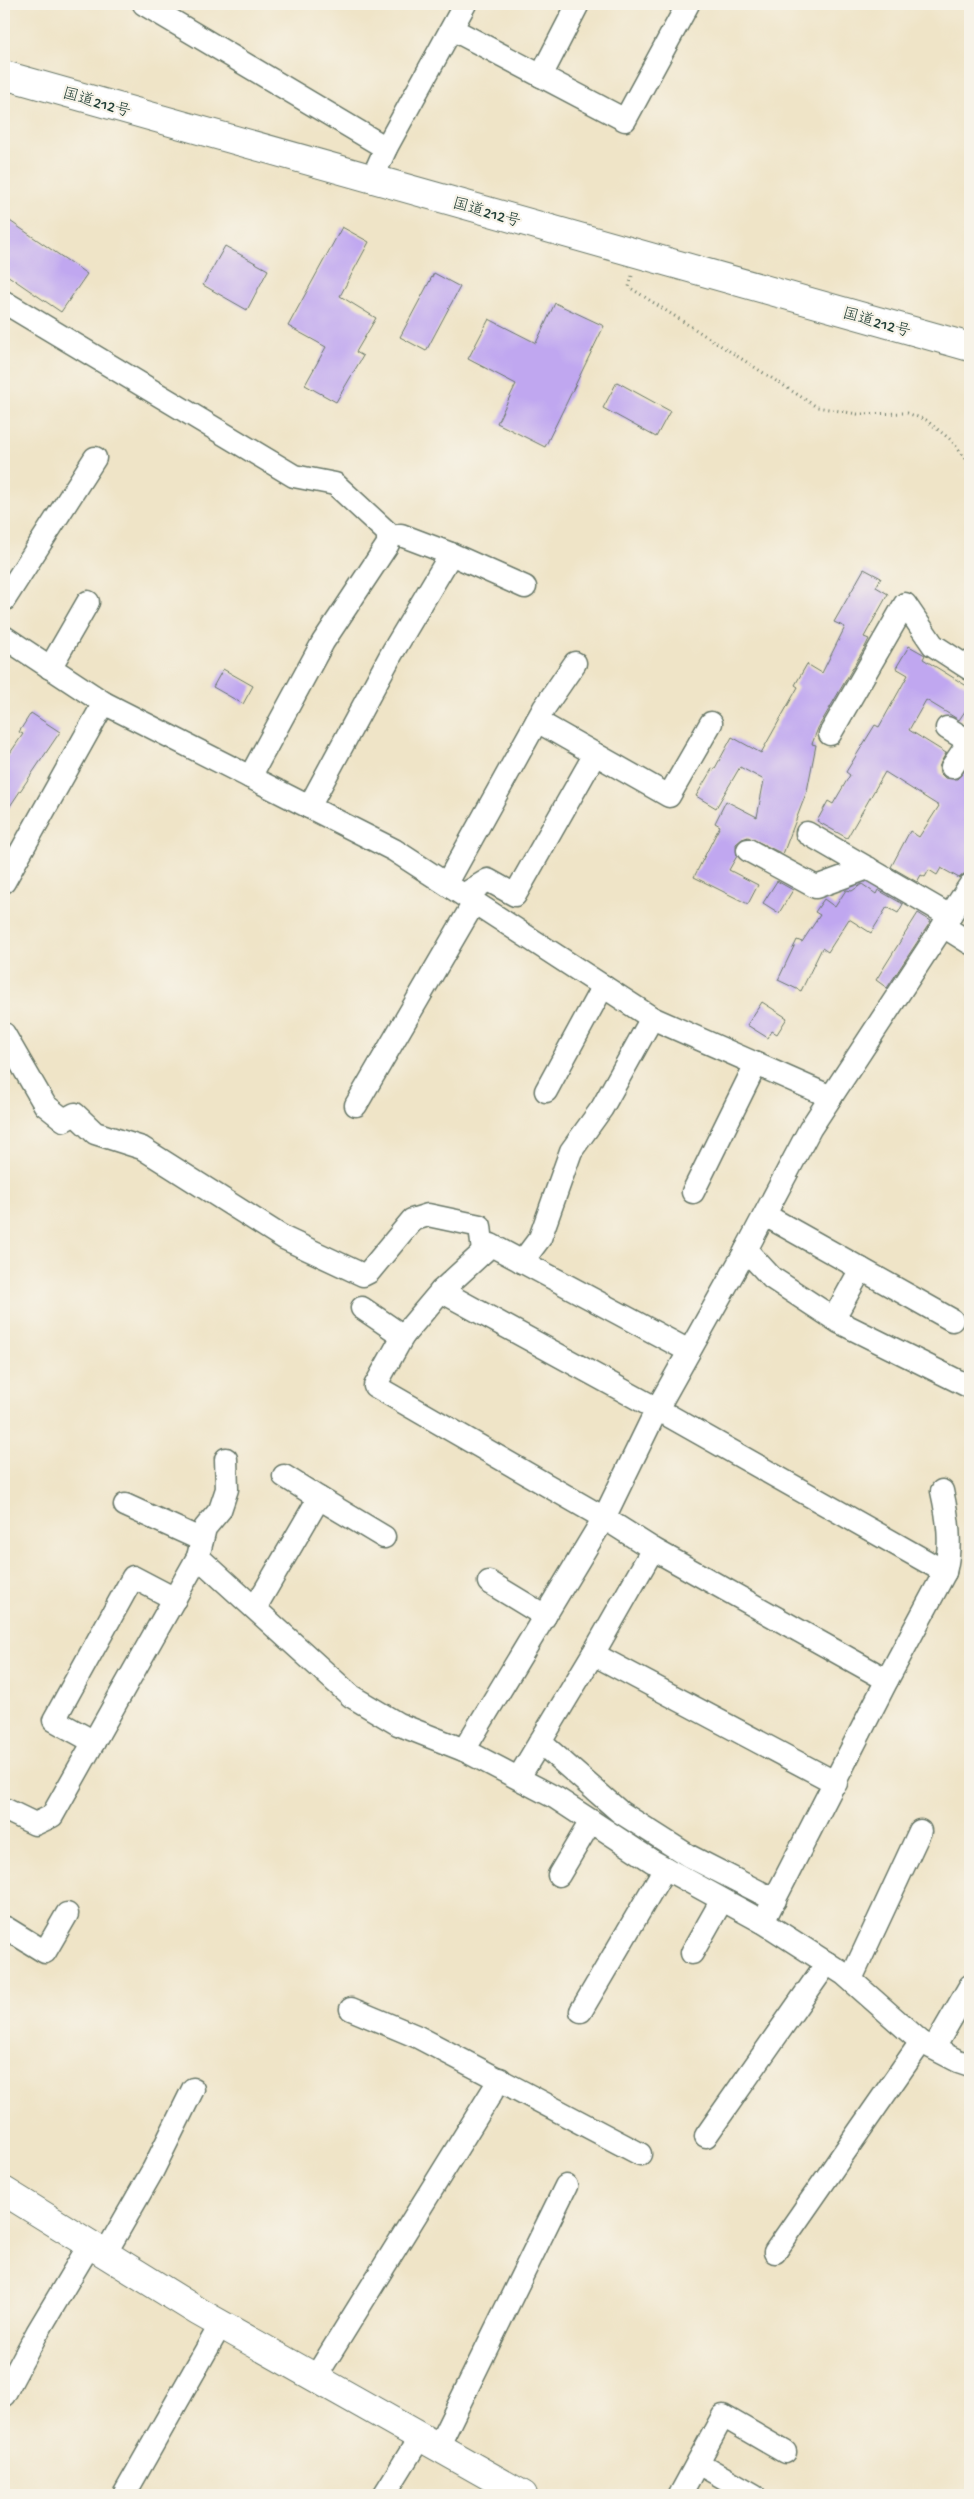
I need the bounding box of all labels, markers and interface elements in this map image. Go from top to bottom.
street label: 国道212号 [60,85,133,123]
street label: 国道212号 [450,195,523,233]
street label: 国道212号 [840,305,913,343]

